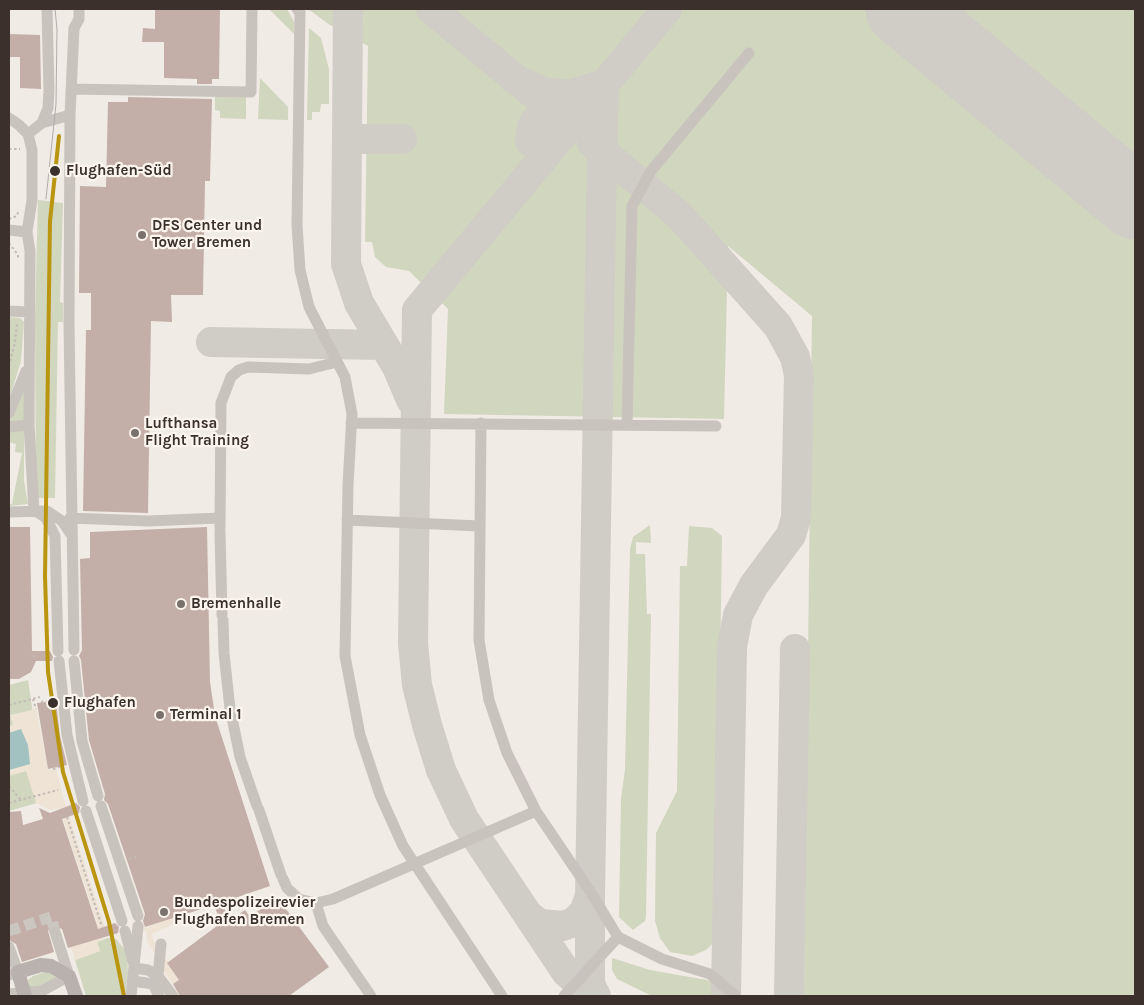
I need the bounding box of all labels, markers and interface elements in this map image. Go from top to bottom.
place label: Flughafen-Süd [66,162,172,180]
marker: Flughafen-Süd [48,164,62,178]
place label: DFS Center und Tower Bremen [152,217,262,252]
marker: DFS Center und Tower Bremen [136,229,148,241]
place label: Lufthansa Flight Training [145,415,249,450]
marker: Lufthansa Flight Training [129,427,141,439]
place label: Bremenhalle [191,595,281,613]
marker: Bremenhalle [175,598,187,610]
place label: Flughafen [64,694,136,712]
marker: Flughafen [46,696,60,710]
place label: Terminal 1 [170,706,242,724]
marker: Terminal 1 [154,709,166,721]
place label: Bundespolizeirevier Flughafen Bremen [174,894,315,929]
marker: Bundespolizeirevier Flughafen Bremen [158,906,170,918]

